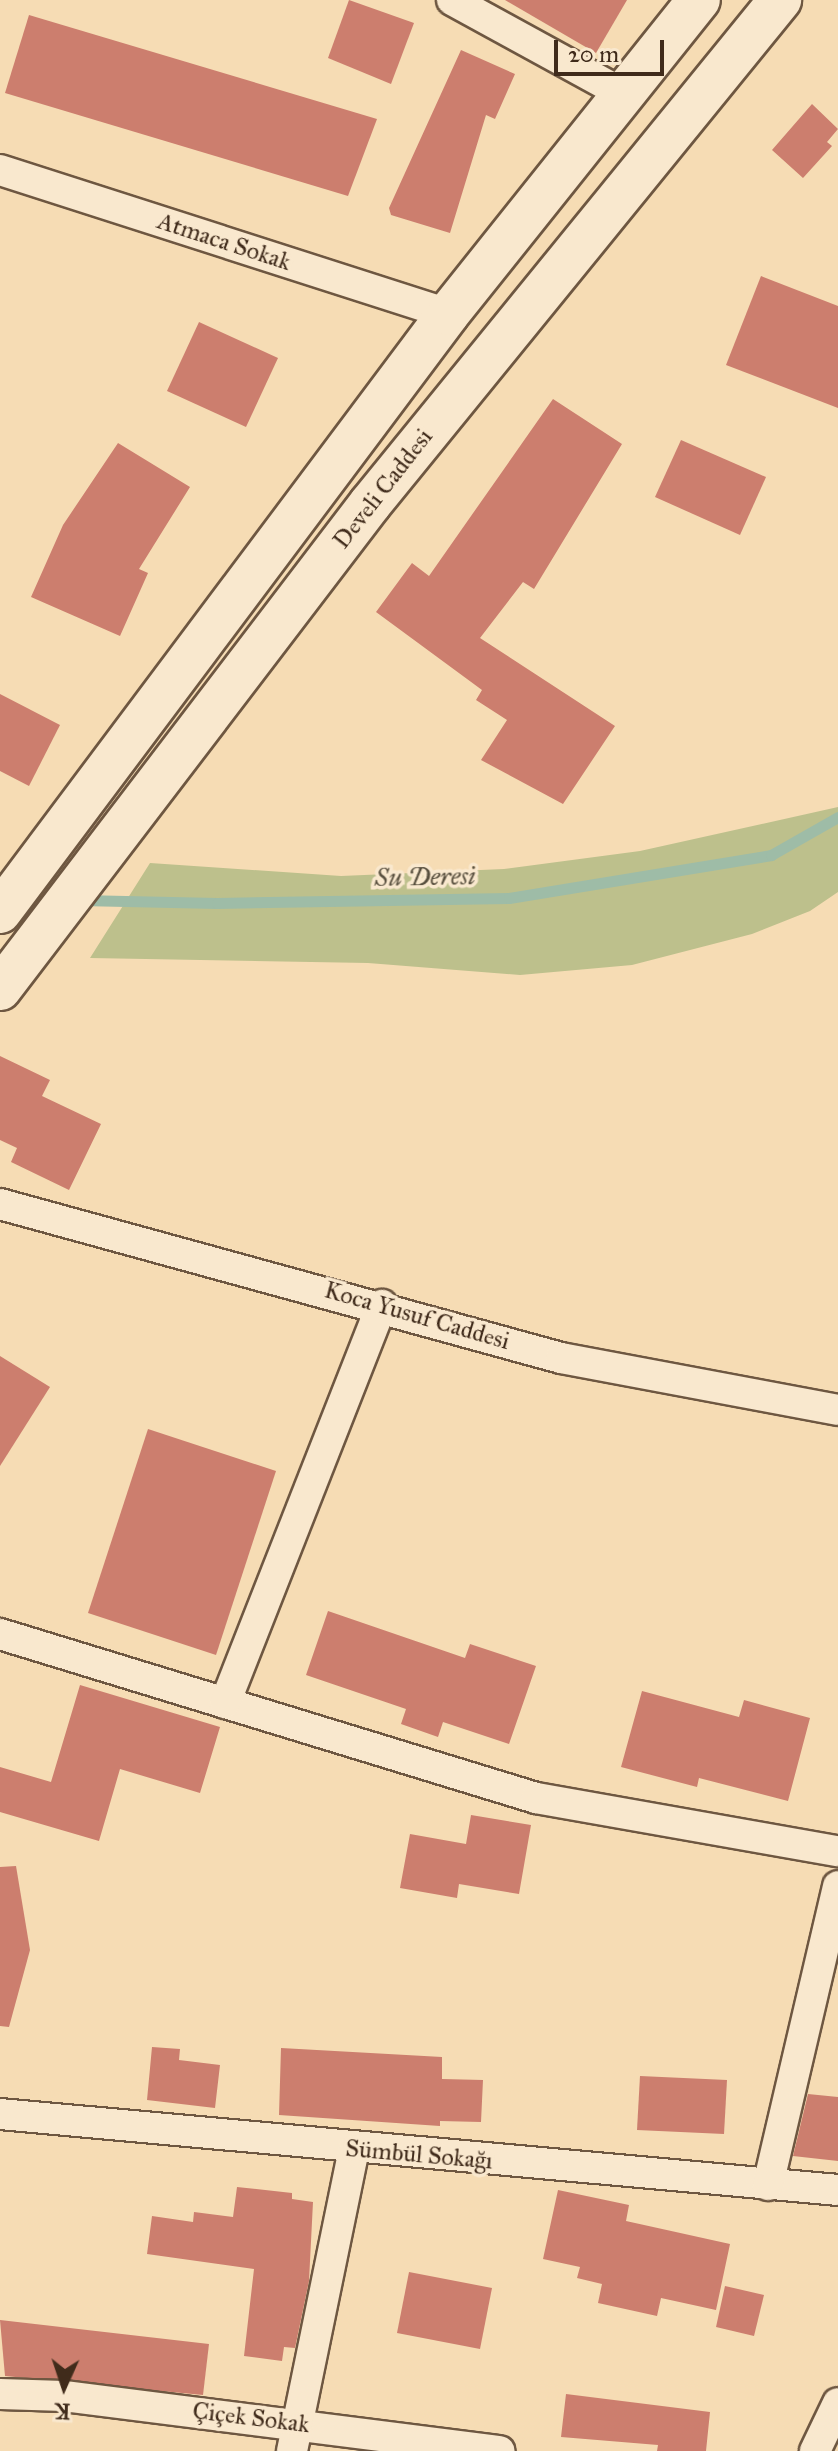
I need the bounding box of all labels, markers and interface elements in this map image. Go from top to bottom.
scale bar [558,24,668,74]
text: 20 m [568,39,619,69]
street label: Atmaca Sokak [154,207,294,277]
street label: Develi Caddesi [327,423,439,555]
water label: Su Deresi [374,861,476,893]
street label: Koca Yusuf Caddesi [321,1276,513,1356]
street label: Sümbül Sokağı [344,2134,494,2176]
north arrow [24,2347,104,2427]
street label: Çiçek Sokak [191,2397,311,2439]
text: K [54,2398,71,2425]

